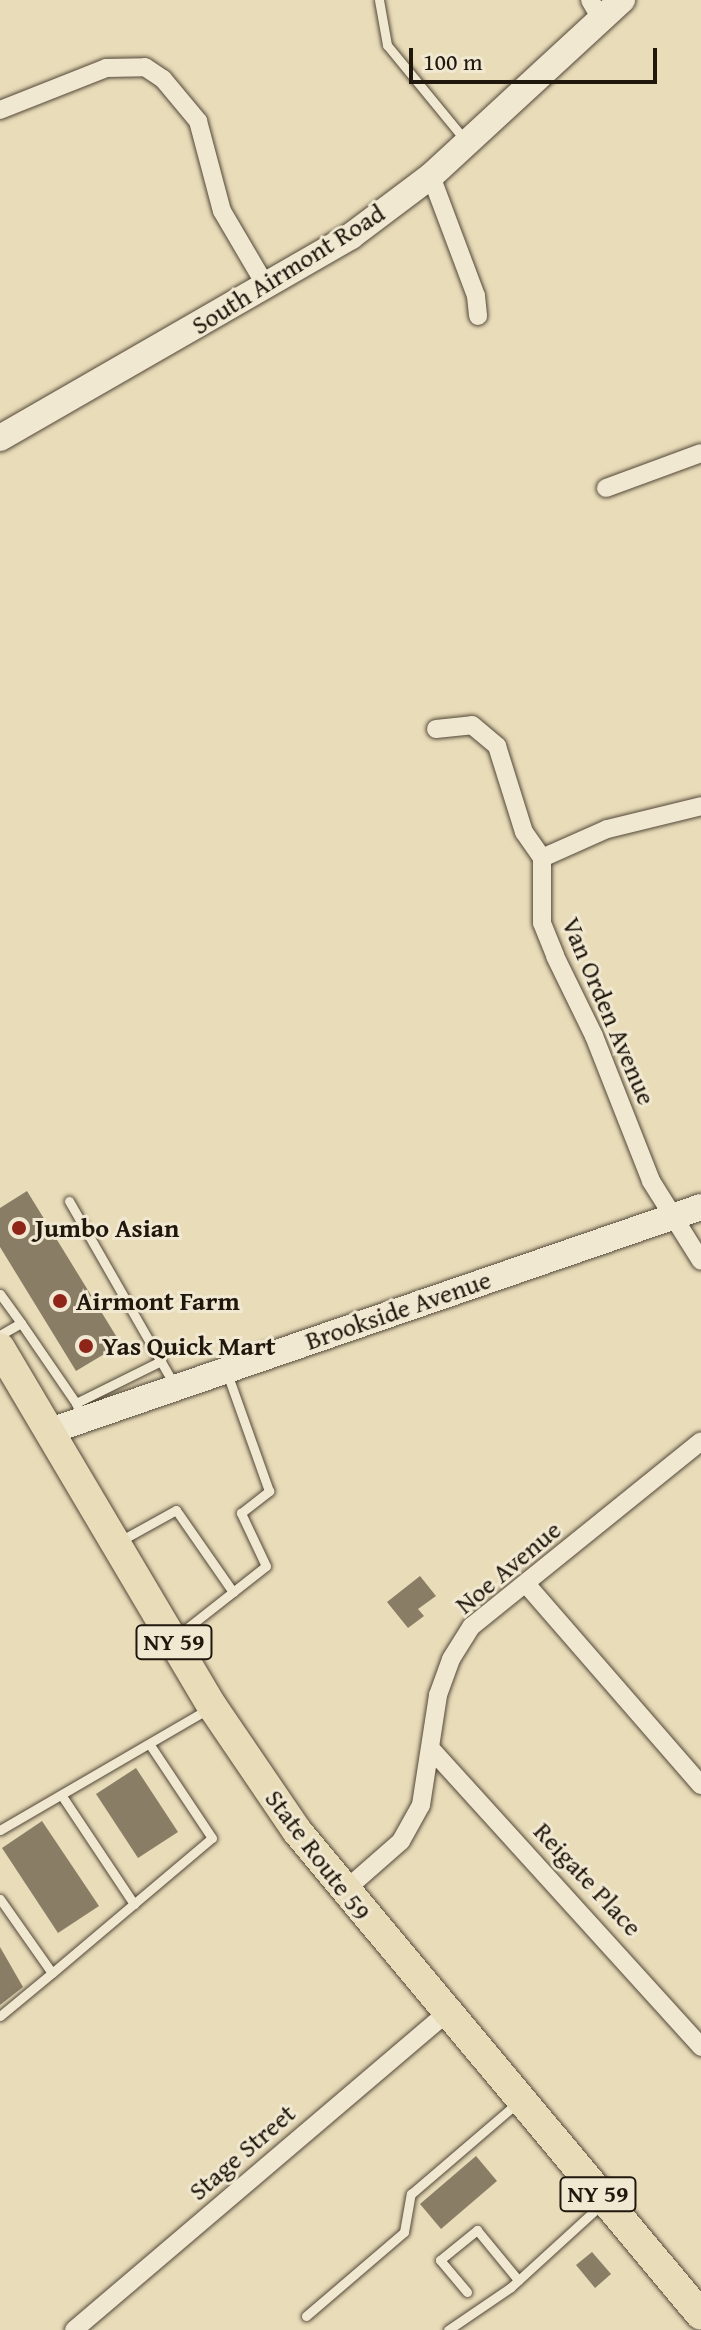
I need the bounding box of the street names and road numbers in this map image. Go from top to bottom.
street label: South Airmont Road [186,197,390,341]
street label: Van Orden Avenue [555,913,663,1109]
street label: Brookside Avenue [301,1264,495,1356]
street label: Noe Avenue [449,1514,567,1620]
road number: NY 59 [134,1622,214,1662]
street label: State Route 59 [259,1783,377,1927]
street label: Reigate Place [527,1816,649,1942]
street label: Stage Street [182,2097,302,2207]
road number: NY 59 [558,2174,638,2214]

